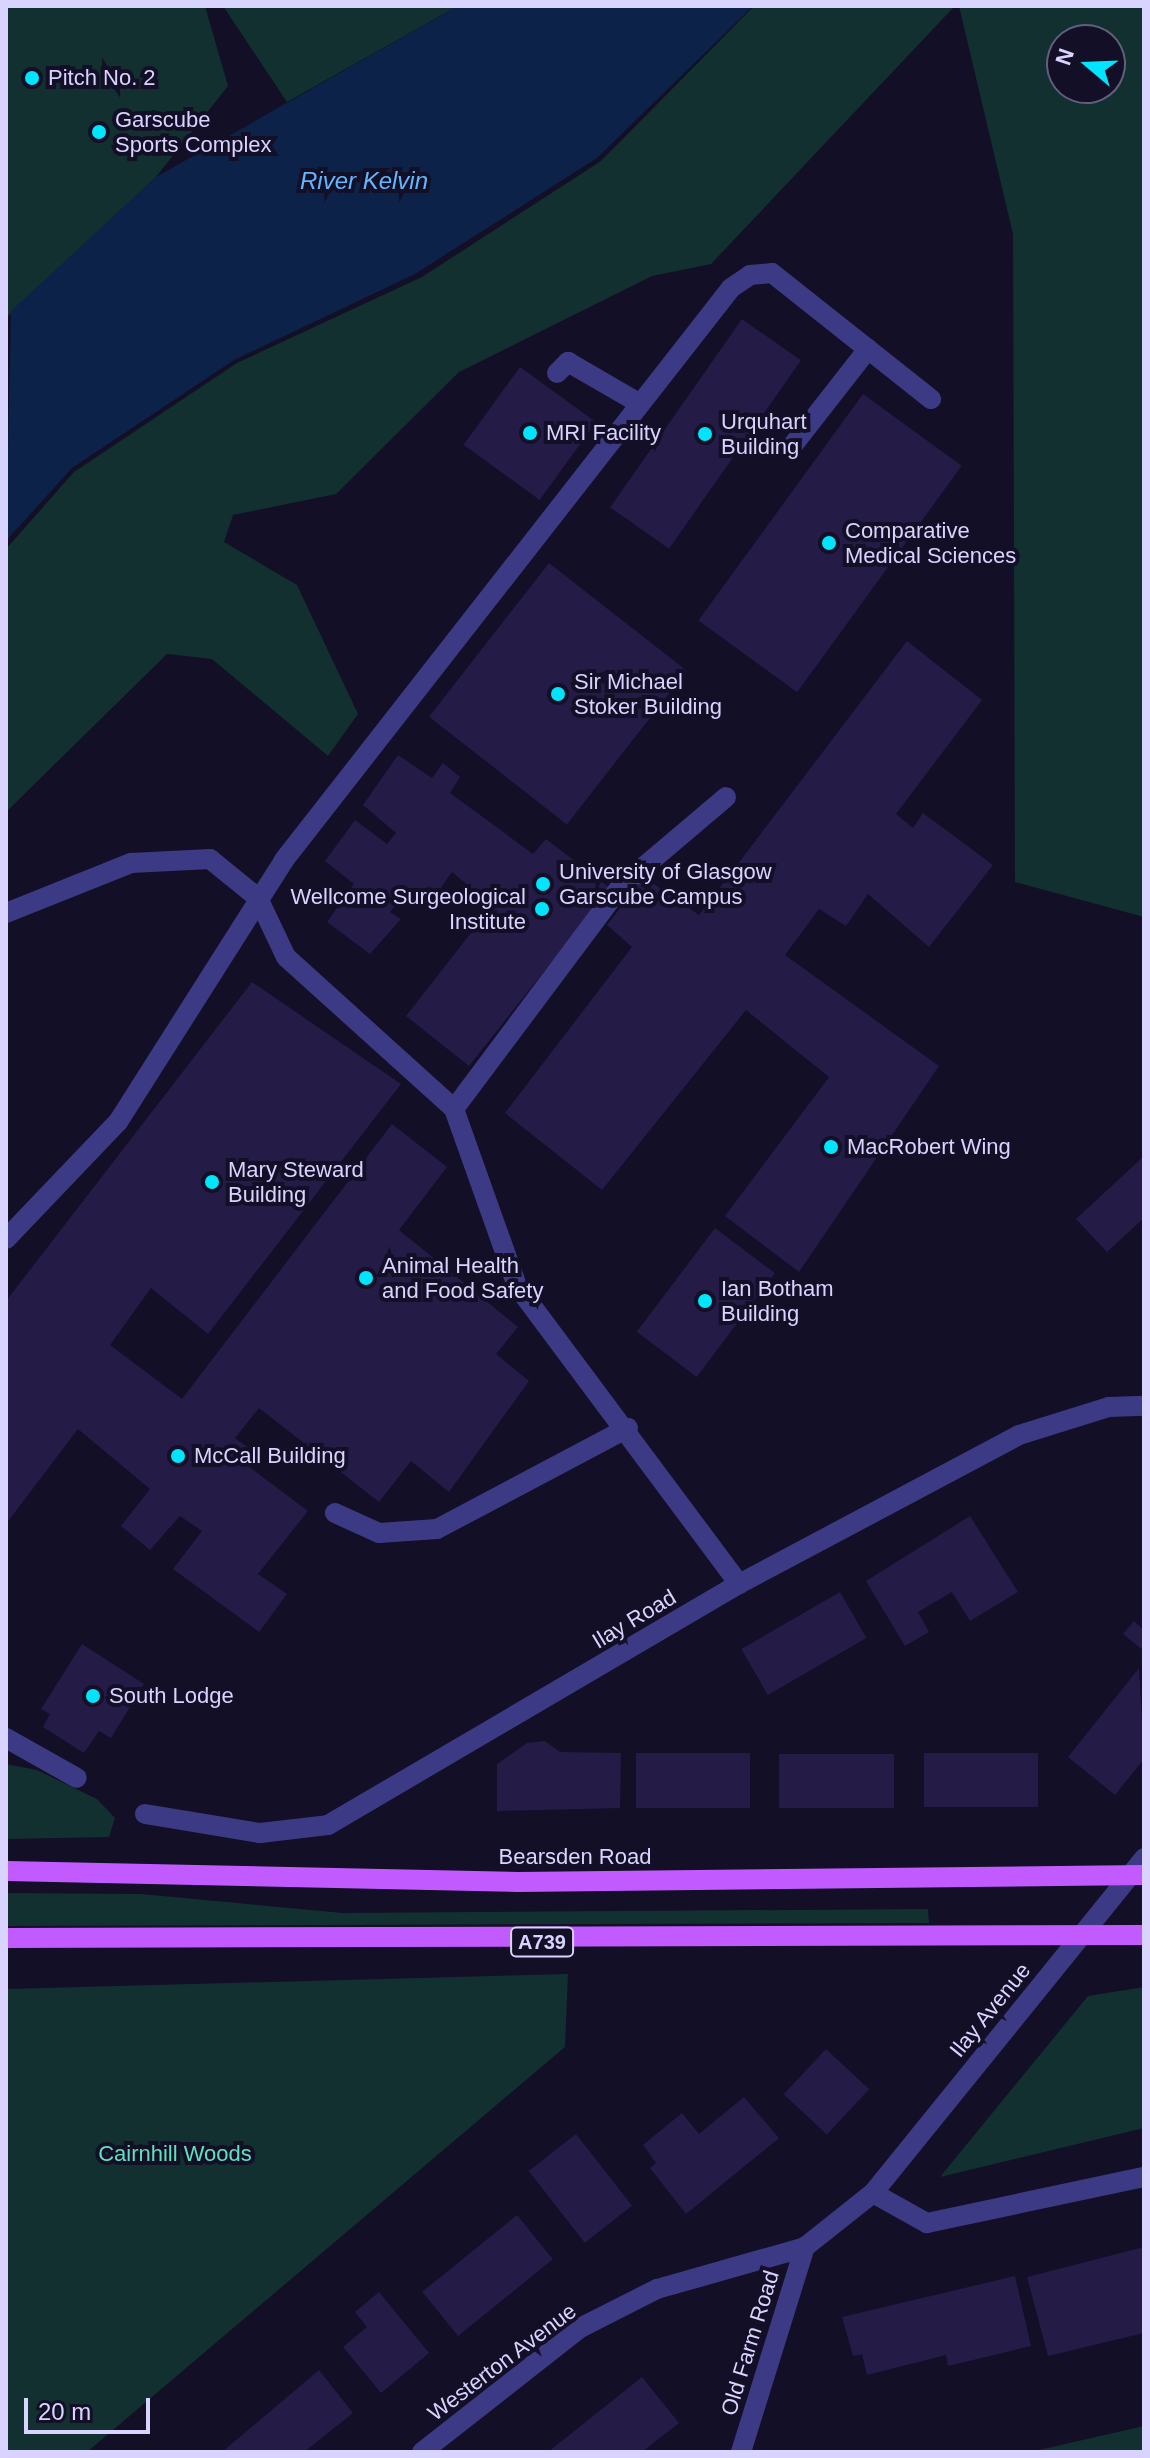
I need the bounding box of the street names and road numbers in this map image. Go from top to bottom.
street label: Ilay Road [587,1584,681,1654]
street label: Bearsden Road [499,1844,651,1870]
road number: A739 [510,1926,574,1958]
street label: Ilay Avenue [944,1957,1036,2063]
street label: Old Farm Road [715,2267,785,2419]
street label: Westerton Avenue [422,2297,582,2427]

